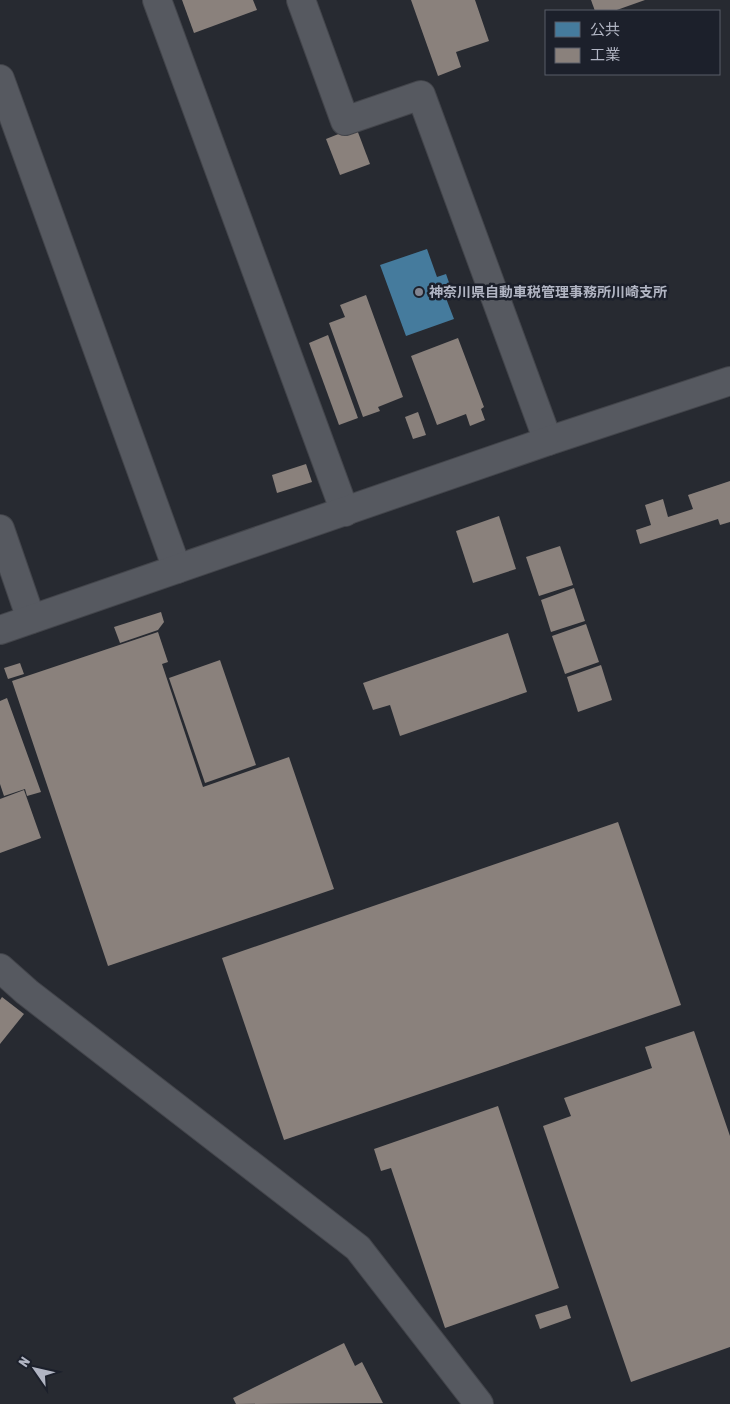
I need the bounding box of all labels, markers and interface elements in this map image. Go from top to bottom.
legend [545,10,720,75]
text: 公共 [590,21,620,38]
text: 工業 [590,46,620,63]
place label: 神奈川県自動車税管理事務所川崎支所 [429,284,667,300]
marker: 神奈川県自動車税管理事務所川崎支所 [413,286,425,298]
north arrow [10,1344,60,1394]
text: N [15,1354,33,1370]

